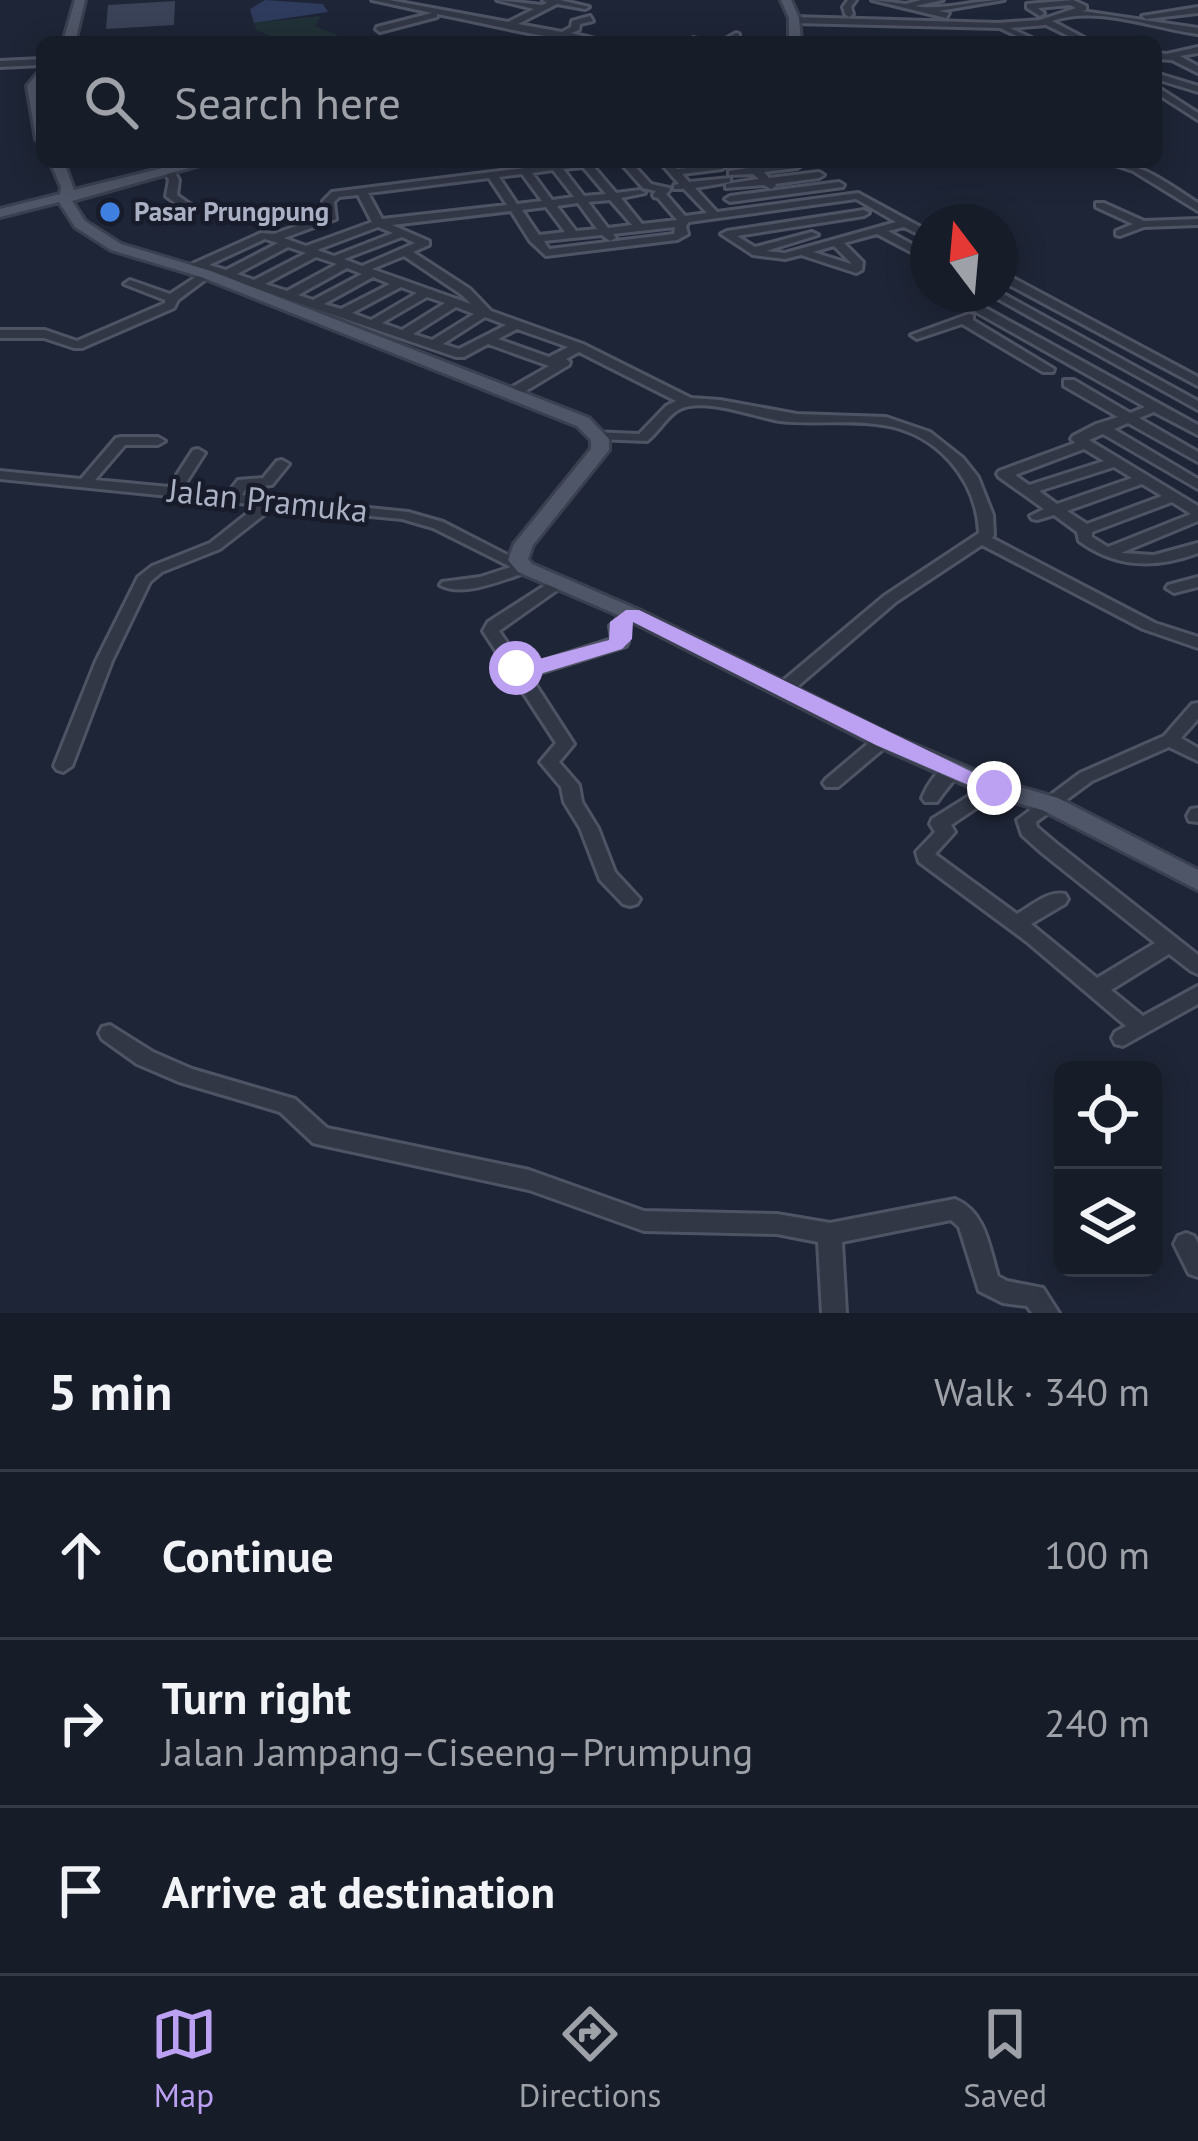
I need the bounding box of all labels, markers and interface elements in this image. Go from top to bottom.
search box [36,36,1162,168]
icon: search [78,69,144,135]
text: Search here [174,73,401,131]
place label: Pasar Prungpung [134,194,329,228]
marker: Pasar Prungpung [97,199,123,225]
north arrow [910,204,1018,312]
street label: Jalan Pramuka [164,467,370,531]
route start [489,641,543,695]
route end [967,761,1021,815]
map controls [1054,1061,1162,1277]
button: locate [1054,1061,1162,1169]
button: layers [1054,1169,1162,1277]
text: 5 min [48,1358,172,1424]
text: Walk · 340 m [934,1366,1150,1417]
icon: ahead [48,1522,114,1588]
text: Continue [162,1526,334,1584]
text: 100 m [1044,1529,1150,1580]
text: Turn right [162,1668,351,1726]
icon: right [48,1690,114,1756]
text: 240 m [1044,1697,1150,1748]
text: Jalan Jampang–Ciseeng–Prumpung [162,1726,753,1777]
icon: arrive [48,1858,114,1924]
text: Arrive at destination [162,1862,555,1920]
tab: Map [151,2001,217,2116]
tab: Directions [519,2001,661,2116]
tab: Saved [963,2001,1047,2116]

